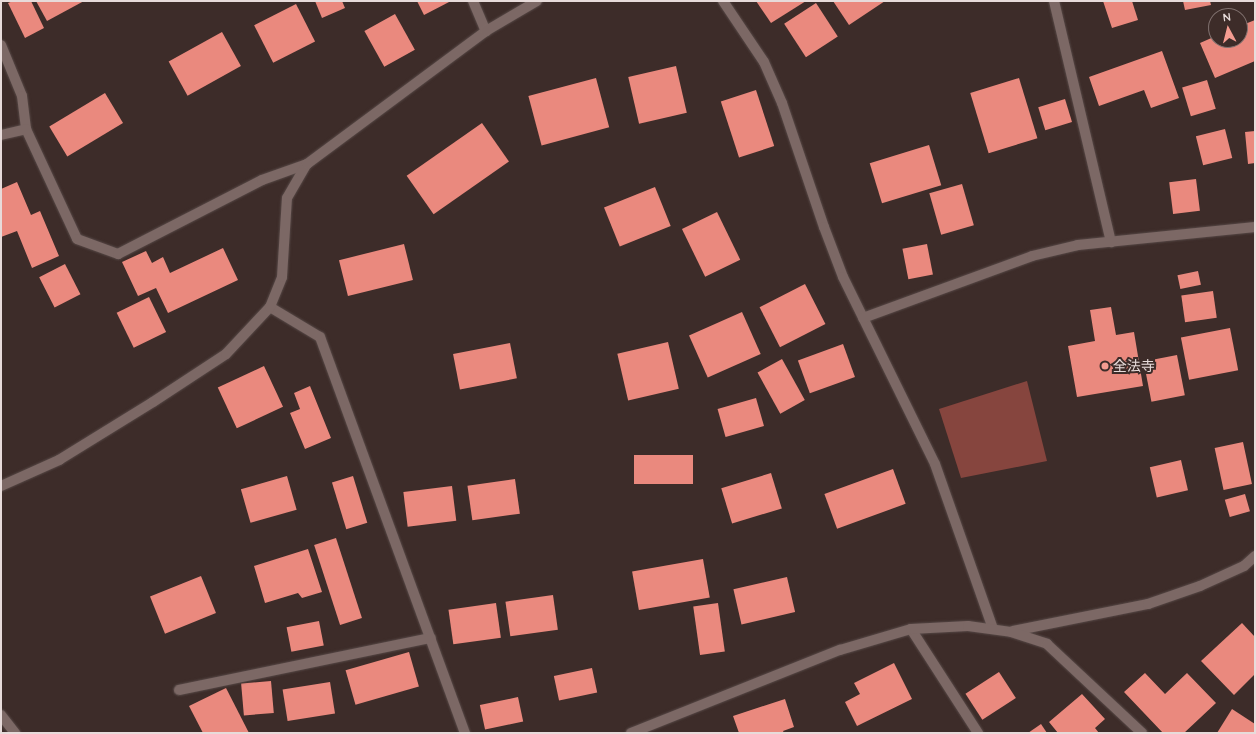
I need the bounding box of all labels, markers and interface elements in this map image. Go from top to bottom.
north arrow [1208,8,1248,48]
text: N [1222,10,1232,25]
place label: 全法寺 [1113,358,1155,374]
marker: 全法寺 [1100,361,1110,371]

